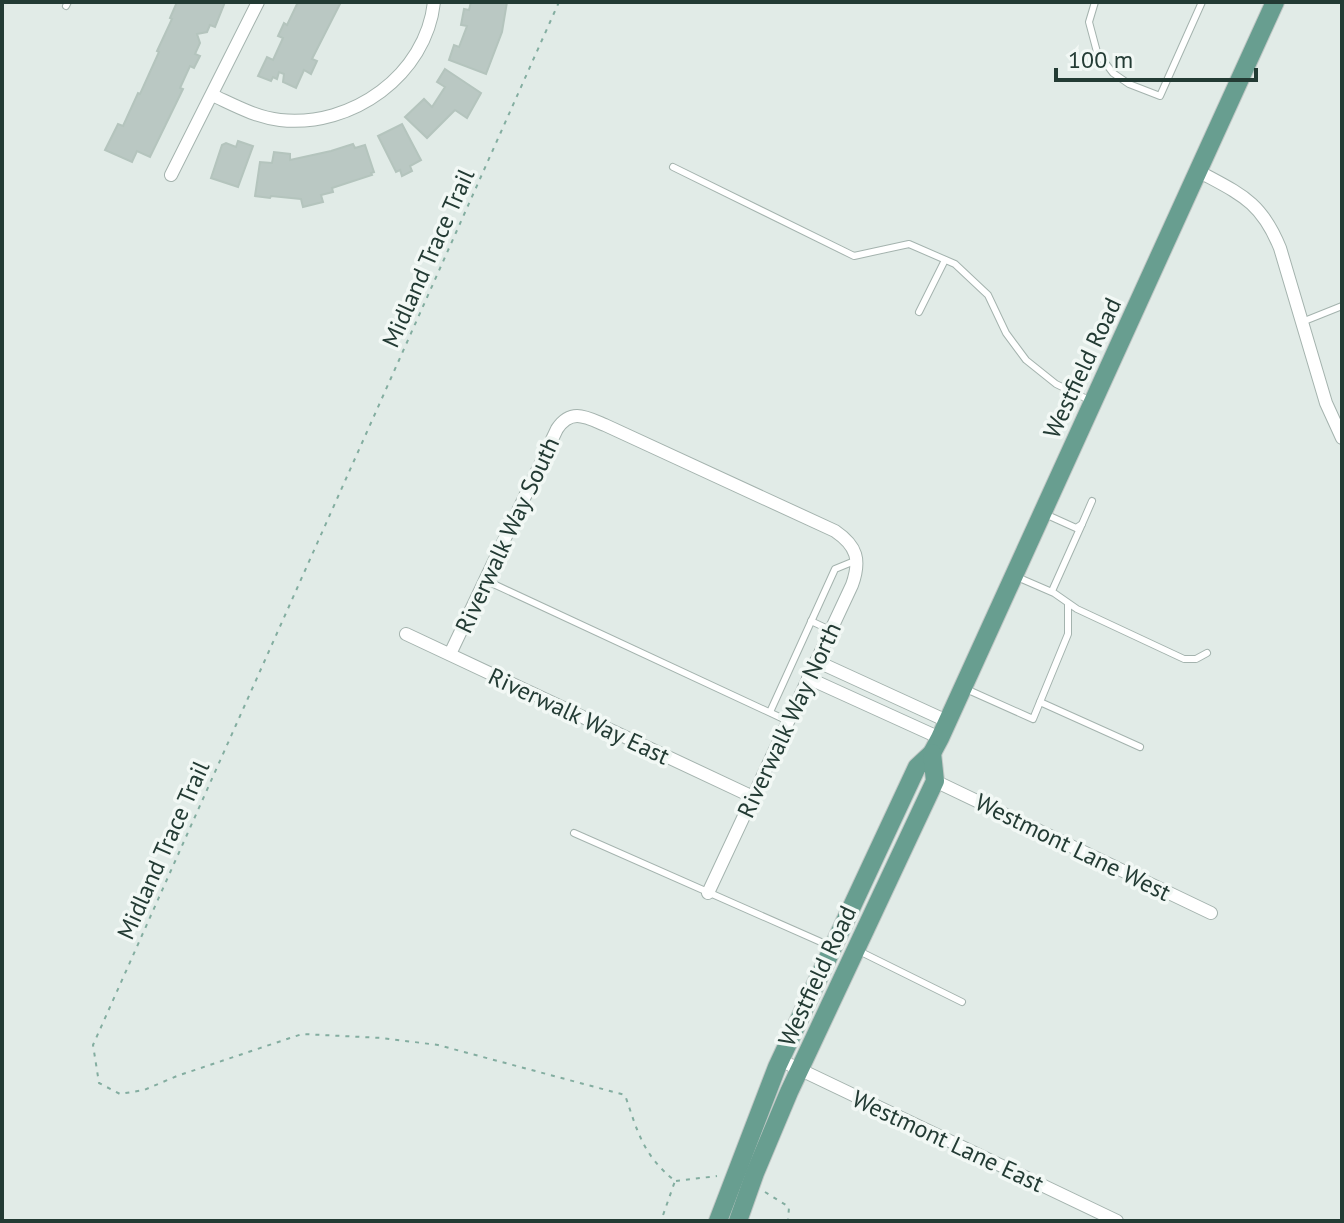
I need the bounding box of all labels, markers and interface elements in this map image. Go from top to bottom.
scale bar [1056,32,1256,82]
text: 100 m [1068,44,1133,75]
street label: Midland Trace Trail [375,164,481,352]
street label: Westfield Road [1036,293,1128,443]
street label: Riverwalk Way South [448,432,566,638]
street label: Riverwalk Way North [730,617,848,823]
street label: Riverwalk Way East [484,660,674,772]
street label: Midland Trace Trail [110,756,216,944]
street label: Westmont Lane West [970,786,1176,908]
street label: Westfield Road [771,901,863,1051]
street label: Westmont Lane East [847,1083,1049,1199]

